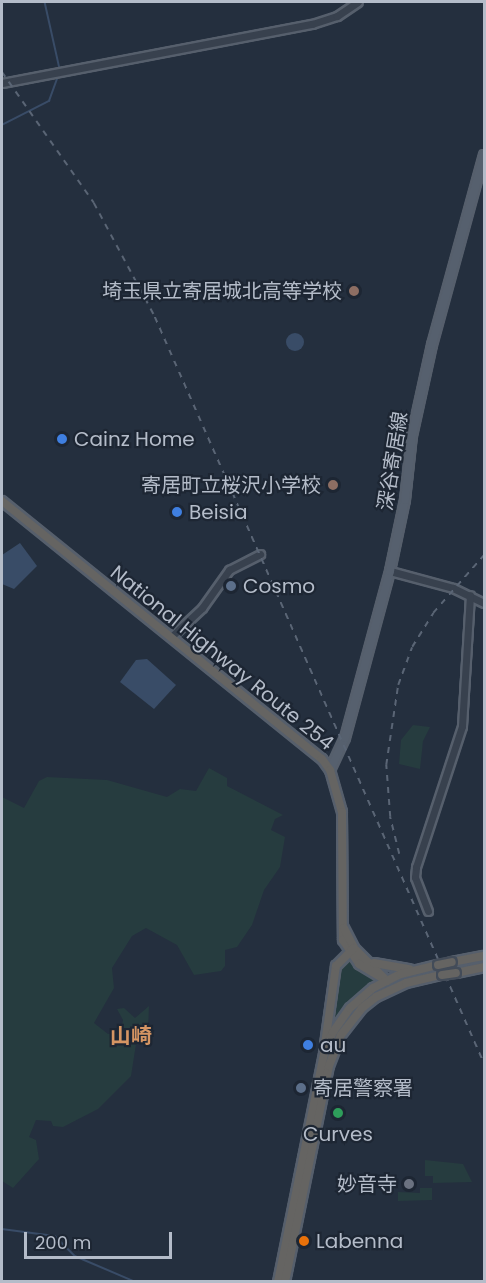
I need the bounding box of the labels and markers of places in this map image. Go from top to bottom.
place label: 埼玉県立寄居城北高等学校 [102,279,342,303]
marker: 埼玉県立寄居城北高等学校 [347,284,361,298]
place label: Cainz Home [74,427,195,451]
marker: Cainz Home [55,432,69,446]
place label: 寄居町立桜沢小学校 [141,473,321,497]
marker: 寄居町立桜沢小学校 [326,478,340,492]
place label: Beisia [189,500,247,524]
marker: Beisia [170,505,184,519]
place label: Cosmo [243,574,315,598]
marker: Cosmo [224,579,238,593]
place label: au [320,1033,346,1057]
marker: au [301,1038,315,1052]
place label: 寄居警察署 [313,1076,413,1100]
marker: 寄居警察署 [294,1081,308,1095]
marker: Curves [331,1106,345,1120]
place label: Curves [303,1122,373,1146]
place label: 妙音寺 [337,1172,397,1196]
marker: 妙音寺 [402,1177,416,1191]
place label: Labenna [316,1229,403,1253]
marker: Labenna [297,1234,311,1248]

